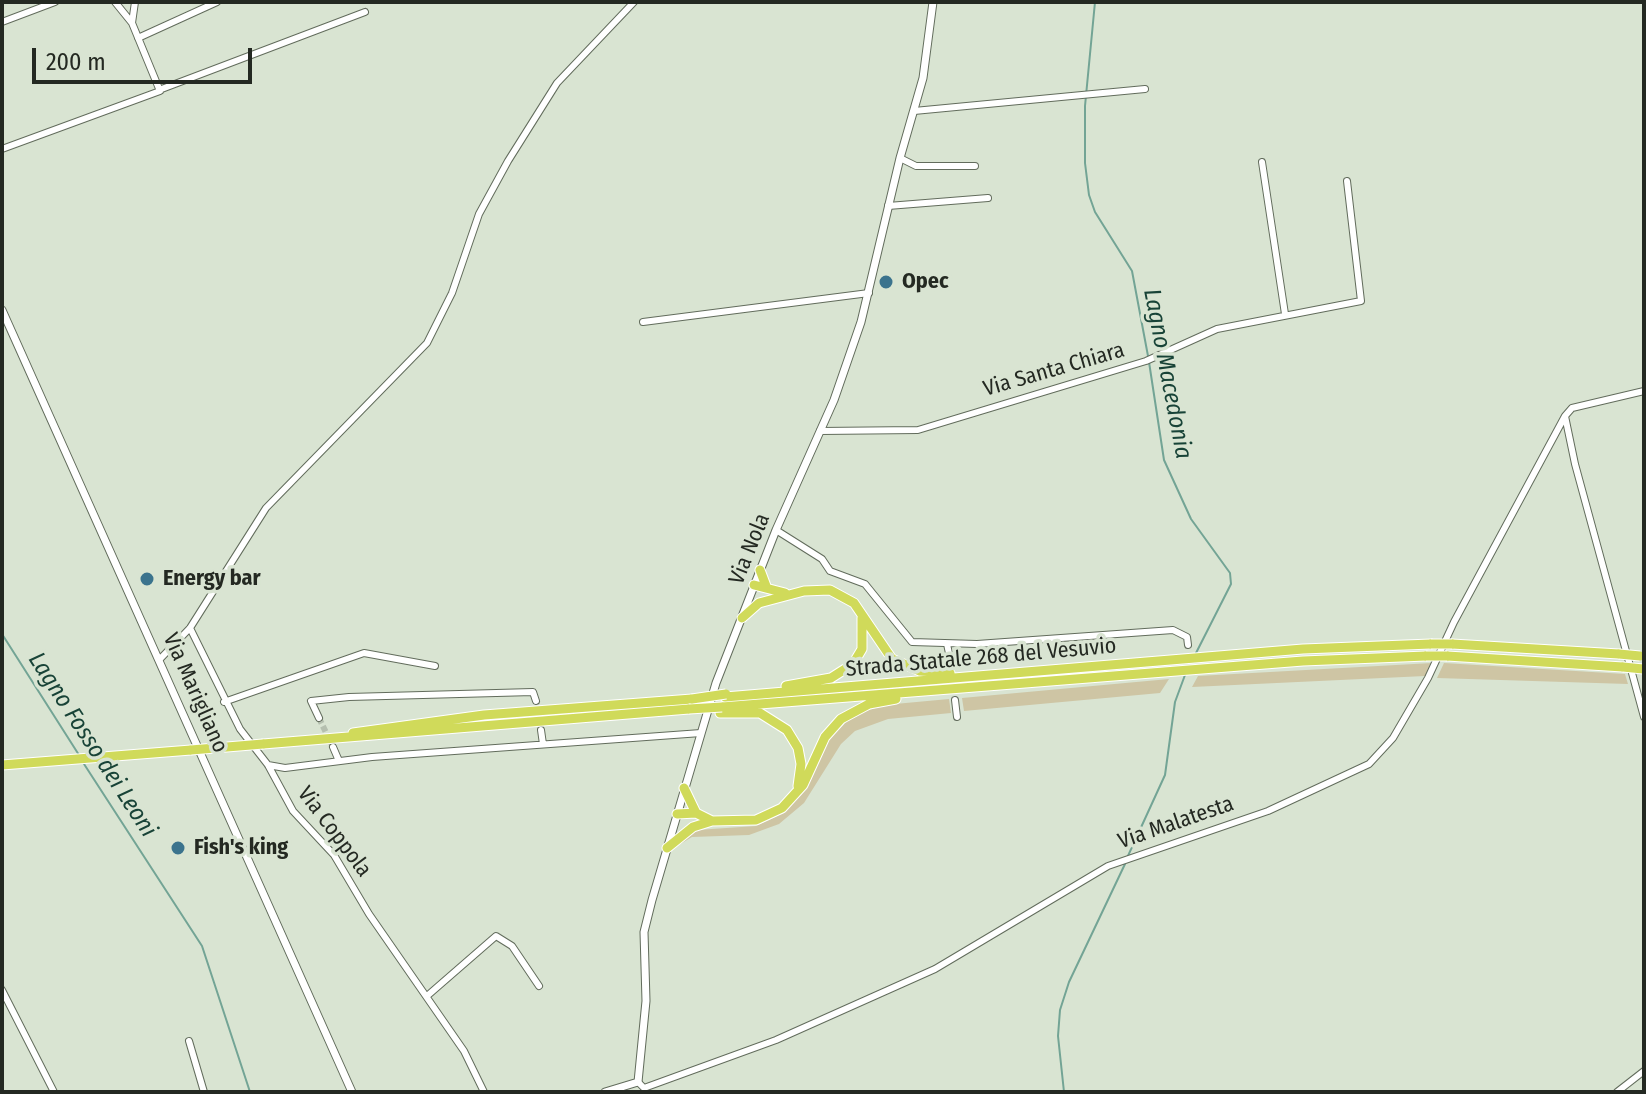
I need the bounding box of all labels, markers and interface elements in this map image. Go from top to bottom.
scale bar [36,32,256,82]
text: 200 m [46,48,106,76]
place label: Opec [902,269,949,295]
marker: Opec [877,273,895,291]
water label: Lagno Macedonia [1136,287,1198,461]
street label: Via Santa Chiara [980,337,1128,403]
street label: Via Nola [724,510,776,588]
place label: Energy bar [163,566,260,592]
marker: Energy bar [138,570,156,588]
street label: Via Marigliano [157,629,233,757]
street label: Strada Statale 268 del Vesuvio [845,633,1117,683]
water label: Lagno Fosso dei Leoni [22,647,162,843]
street label: Via Coppola [291,782,377,882]
street label: Via Malatesta [1115,791,1237,855]
place label: Fish's king [194,835,288,861]
marker: Fish's king [169,839,187,857]

